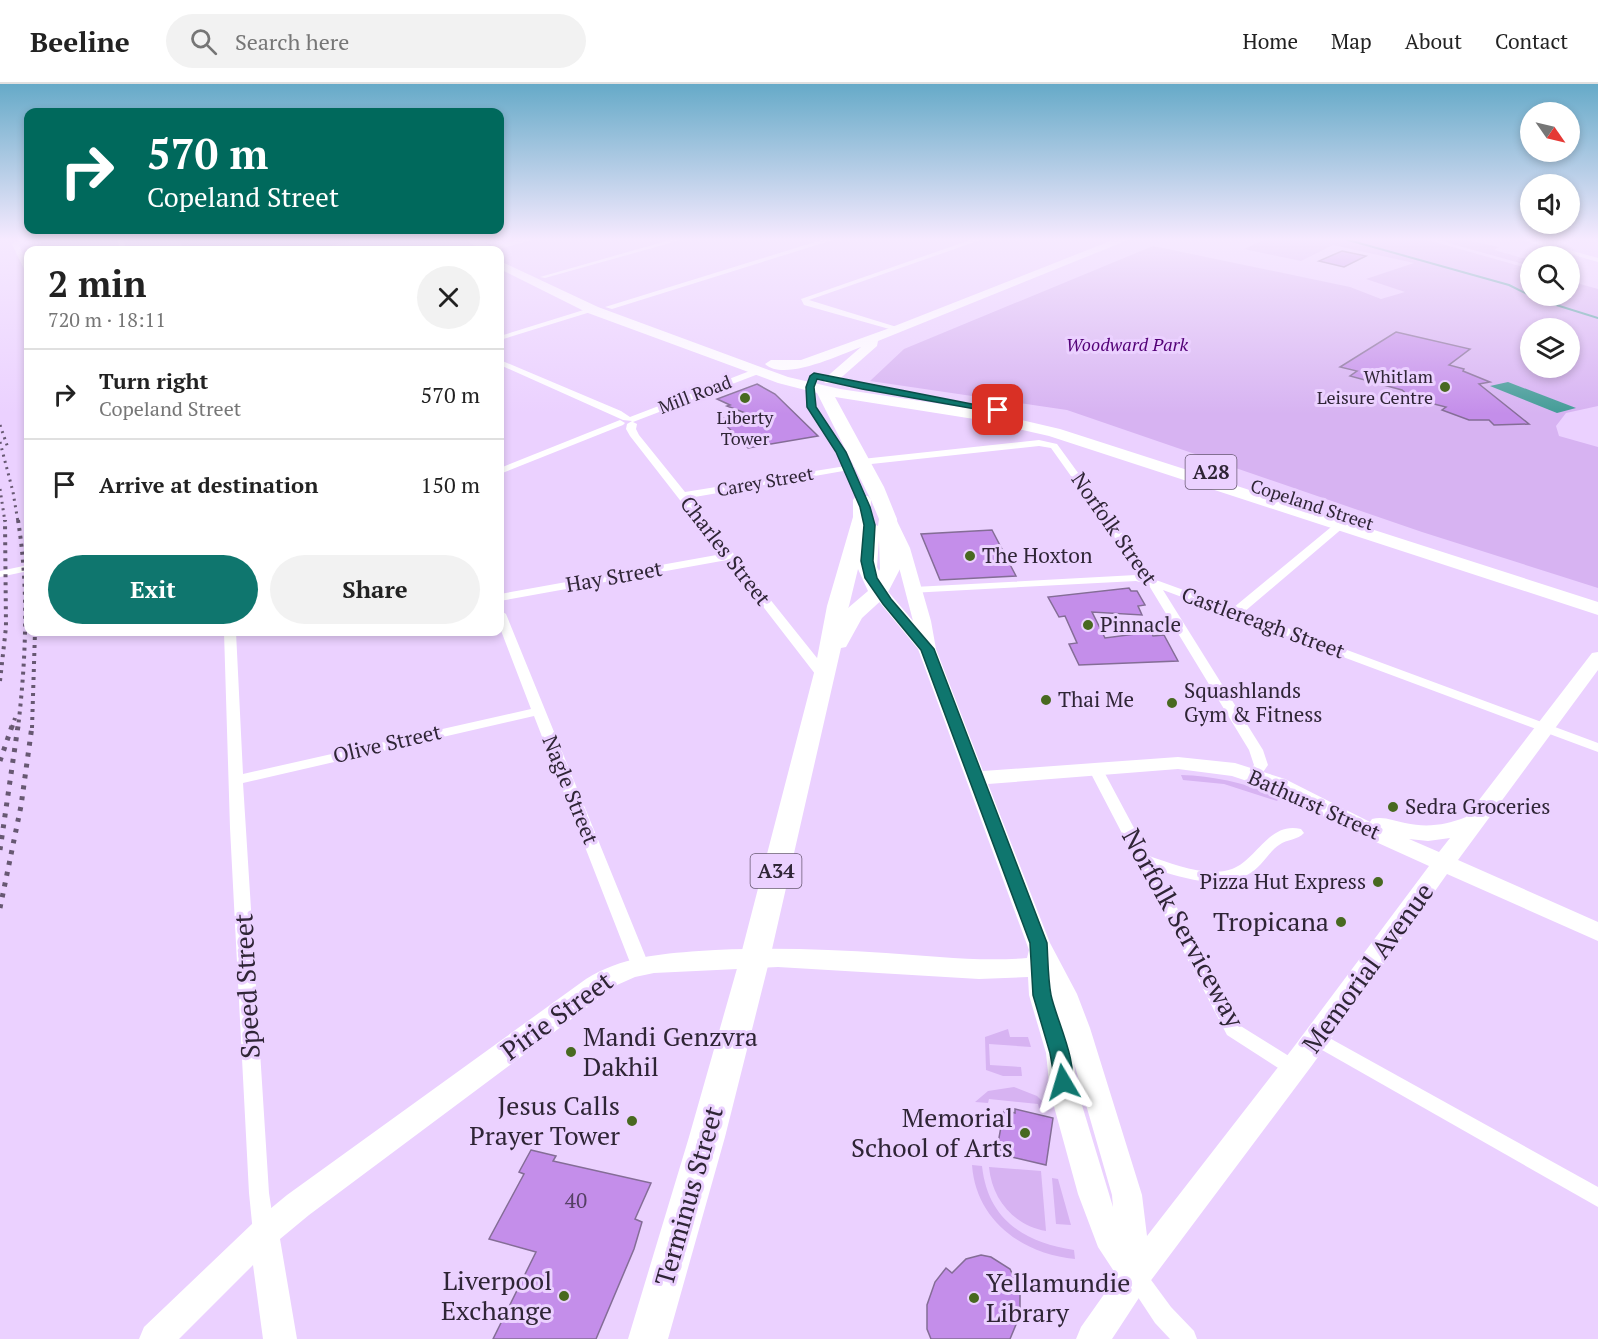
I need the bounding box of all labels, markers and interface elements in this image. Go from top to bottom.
search box [166,14,586,68]
text: Beeline [30,23,130,60]
icon: search [187,25,220,58]
text: Search here [235,27,349,56]
text: Home [1242,27,1298,55]
text: Map [1331,27,1372,55]
text: About [1405,27,1462,55]
text: Contact [1495,27,1568,55]
north arrow [1520,102,1580,162]
map controls [1520,102,1580,378]
text: 570 m [147,125,268,181]
icon: right [48,132,126,210]
button: sound [1520,174,1580,234]
text: Copeland Street [147,179,339,215]
button: search [1520,246,1580,306]
text: 2 min [48,260,146,307]
button: close [417,266,480,329]
text: 720 m · 18:11 [48,306,166,333]
button: layers [1520,318,1580,378]
park label: Woodward Park [1066,332,1188,356]
place label: Whitlam Leisure Centre [1317,364,1433,409]
text: Turn right [99,366,208,395]
street label: Mill Road [655,369,735,419]
icon: right [48,378,81,411]
text: 570 m [420,380,480,409]
marker: Whitlam Leisure Centre [1438,380,1452,394]
pin [972,384,1023,435]
marker: Liberty Tower [738,391,752,405]
icon: arrive [981,393,1014,426]
text: Copeland Street [99,395,241,422]
place label: Liberty Tower [717,405,774,450]
road number: A28 [1186,455,1236,489]
street label: Carey Street [715,461,815,501]
street label: Norfolk Street [1066,466,1164,591]
icon: arrive [48,468,81,501]
text: Arrive at destination [99,470,318,499]
text: 150 m [420,470,480,499]
street label: Copeland Street [1248,473,1377,535]
street label: Charles Street [674,490,777,611]
place label: The Hoxton [982,541,1093,569]
marker: The Hoxton [963,549,977,563]
street label: Hay Street [563,554,665,598]
button: Exit [48,555,258,624]
button: Share [270,555,480,624]
street label: Castlereagh Street [1178,580,1349,665]
place label: Pinnacle [1100,610,1181,638]
marker: Pinnacle [1081,618,1095,632]
place label: Squashlands Gym & Fitness [1184,676,1322,728]
place label: Thai Me [1058,685,1134,713]
marker: Thai Me [1039,693,1053,707]
marker: Squashlands Gym & Fitness [1165,696,1179,710]
street label: Olive Street [330,717,444,769]
street label: Nagle Street [536,731,606,848]
street label: Bathurst Street [1244,762,1385,846]
place label: Sedra Groceries [1405,792,1550,820]
marker: Sedra Groceries [1386,800,1400,814]
street label: Norfolk Serviceway [1115,822,1253,1034]
road number: A34 [750,854,802,888]
place label: Pizza Hut Express [1199,867,1366,895]
marker: Pizza Hut Express [1371,875,1385,889]
street label: Memorial Avenue [1294,876,1440,1059]
place label: Tropicana [1213,904,1329,938]
street label: Speed Street [225,912,267,1059]
marker: Tropicana [1334,915,1348,929]
street label: Pirie Street [494,963,619,1067]
place label: Mandi Genzvra Dakhil [583,1019,758,1083]
marker: Mandi Genzvra Dakhil [564,1045,578,1059]
position arrow [1031,1050,1095,1114]
place label: Jesus Calls Prayer Tower [469,1088,620,1152]
place label: Memorial School of Arts [851,1100,1013,1164]
street label: Terminus Street [646,1102,730,1289]
marker: Jesus Calls Prayer Tower [625,1114,639,1128]
marker: Memorial School of Arts [1018,1126,1032,1140]
house number: 40 [565,1186,587,1214]
place label: Liverpool Exchange [441,1263,552,1327]
place label: Yellamundie Library [986,1265,1130,1329]
marker: Liverpool Exchange [557,1289,571,1303]
marker: Yellamundie Library [967,1291,981,1305]

